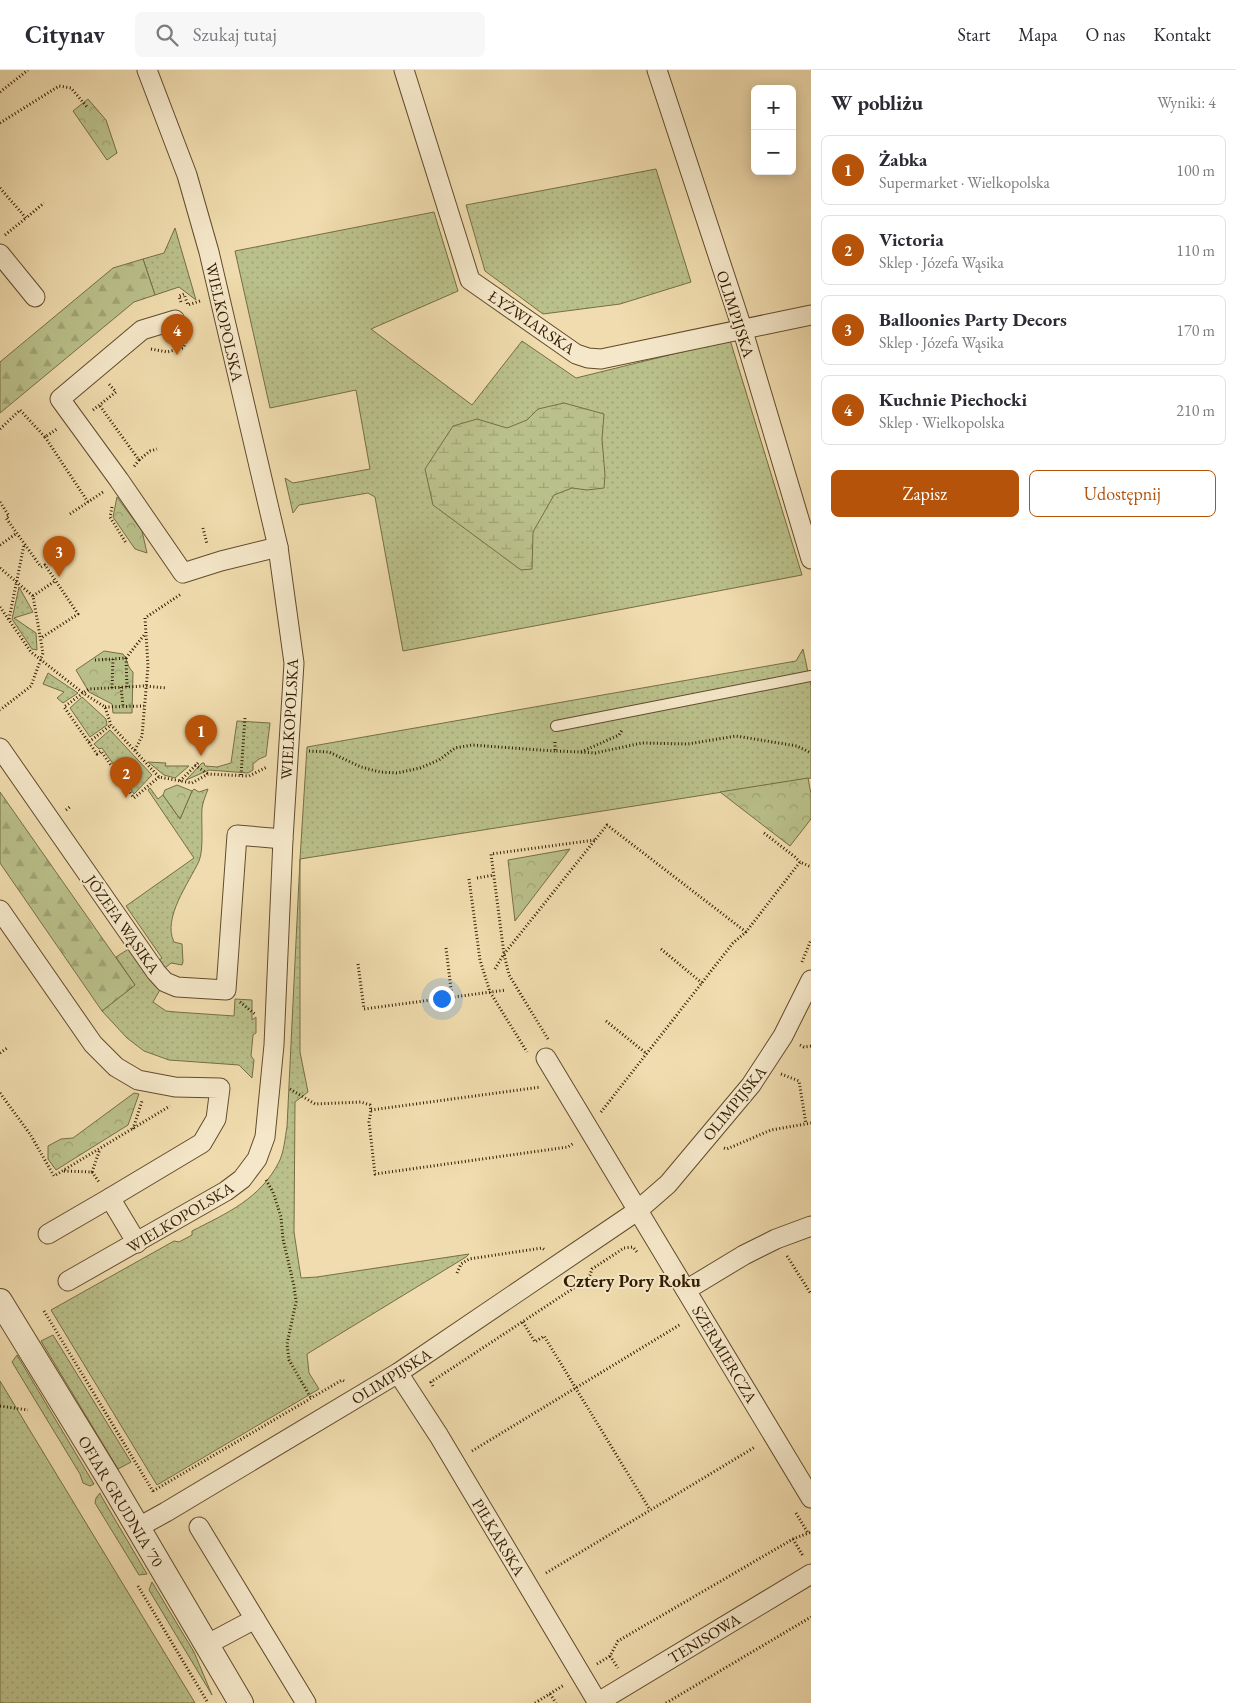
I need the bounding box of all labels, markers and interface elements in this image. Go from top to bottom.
search box [135,12,485,57]
text: Citynav [25,19,105,50]
icon: search [153,21,181,49]
text: Szukaj tutaj [193,22,277,47]
text: Start [957,23,990,46]
text: Mapa [1018,23,1058,46]
text: O nas [1086,23,1125,46]
text: Kontakt [1153,23,1211,46]
map controls [751,85,796,175]
button: + [751,85,796,130]
text: W pobliżu [831,89,923,116]
text: Wyniki: 4 [1157,92,1216,113]
button: − [751,130,796,175]
text: Żabka [879,147,927,172]
text: 1 [844,160,852,181]
text: 100 m [1176,160,1215,181]
text: Supermarket · Wielkopolska [879,172,1050,193]
text: Victoria [879,227,944,252]
text: 2 [844,240,852,261]
text: 110 m [1176,240,1215,261]
text: Sklep · Józefa Wąsika [879,252,1004,273]
street label: WIELKOPOLSKA [201,261,249,384]
street label: OLIMPIJSKA [712,268,760,361]
street label: ŁYŻWIARSKA [484,286,580,360]
text: Balloonies Party Decors [879,307,1067,332]
pin: 4 [161,314,193,355]
text: 3 [844,320,852,341]
text: 170 m [1176,320,1215,341]
text: Sklep · Józefa Wąsika [879,332,1004,353]
text: Kuchnie Piechocki [879,387,1027,412]
text: 4 [844,400,852,421]
text: 210 m [1176,400,1215,421]
text: Sklep · Wielkopolska [879,412,1005,433]
button: Zapisz [831,470,1019,517]
button: Udostępnij [1029,470,1216,517]
pin: 3 [43,536,75,577]
street label: WIELKOPOLSKA [276,657,303,780]
pin: 1 [185,715,217,756]
pin: 2 [110,757,142,798]
street label: JÓZEFA WĄSIKA [80,869,165,979]
your location [429,986,455,1012]
street label: OLIMPIJSKA [698,1061,772,1145]
street label: WIELKOPOLSKA [123,1177,238,1258]
district label: Cztery Pory Roku [563,1269,701,1292]
street label: SZERMIERCZA [687,1302,762,1408]
street label: OLIMPIJSKA [347,1343,436,1409]
street label: OFIAR GRUDNIA '70 [73,1432,168,1571]
street label: PIŁKARSKA [467,1495,530,1580]
street label: TENISOWA [664,1608,745,1668]

